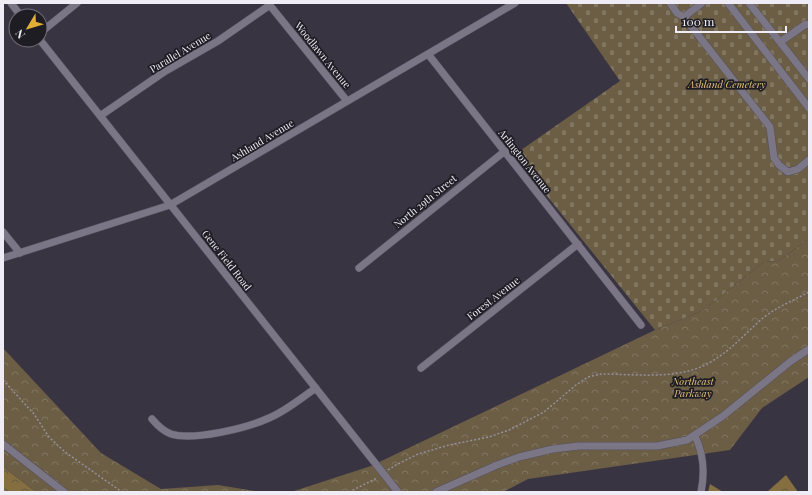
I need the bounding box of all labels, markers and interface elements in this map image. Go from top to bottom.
north arrow [8,8,48,48]
scale bar [676,8,786,34]
text: 100 m [682,13,715,29]
street label: Woodlawn Avenue [291,18,354,91]
text: N [11,27,28,42]
street label: Parallel Avenue [147,28,213,76]
park label: Ashland Cemetery [687,77,766,91]
street label: Ashland Avenue [227,116,296,165]
street label: Arlington Avenue [495,125,554,196]
street label: North 29th Street [391,171,460,231]
street label: Gene Field Road [199,227,255,293]
street label: Forest Avenue [464,273,522,323]
park label: Northeast Parkway [671,374,714,400]

